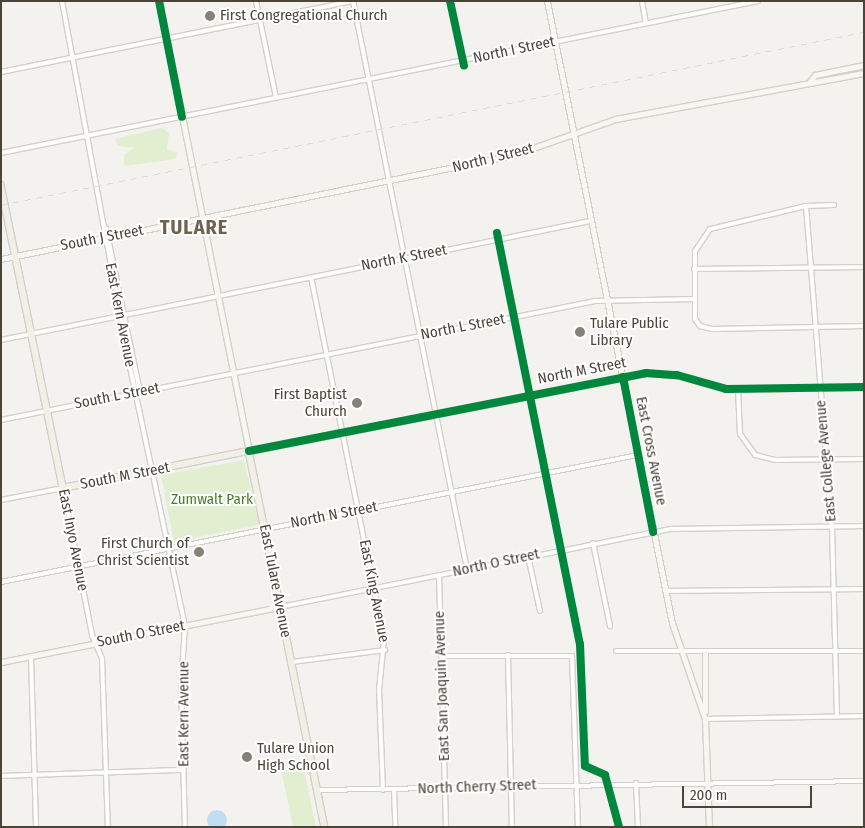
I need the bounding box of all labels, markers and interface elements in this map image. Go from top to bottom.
place label: First Congregational Church [220,7,388,25]
marker: First Congregational Church [204,10,216,22]
street label: North I Street [472,33,556,67]
street label: North J Street [451,139,535,177]
district label: TULARE [159,215,229,239]
street label: South J Street [59,221,145,255]
street label: North K Street [360,241,448,275]
street label: East Kern Avenue [101,261,139,369]
street label: North L Street [419,310,507,344]
place label: Tulare Public Library [590,314,669,349]
marker: Tulare Public Library [574,326,586,338]
street label: North M Street [536,354,628,388]
street label: South L Street [73,379,161,413]
place label: First Baptist Church [274,385,347,420]
street label: East Cross Avenue [632,395,670,507]
marker: First Baptist Church [351,397,363,409]
street label: East College Avenue [812,399,840,523]
street label: South M Street [79,459,171,493]
street label: East Inyo Avenue [54,487,92,593]
park label: Zumwalt Park [171,491,253,509]
street label: North N Street [289,498,379,532]
street label: East Tulare Avenue [255,523,295,639]
place label: First Church of Christ Scientist [97,534,189,569]
street label: East King Avenue [355,538,393,644]
street label: North O Street [451,545,541,581]
marker: First Church of Christ Scientist [193,546,205,558]
street label: East San Joaquin Avenue [430,610,454,762]
street label: South O Street [95,617,187,651]
street label: East Kern Avenue [175,661,193,767]
place label: Tulare Union High School [257,739,334,774]
marker: Tulare Union High School [241,751,253,763]
street label: North Cherry Street [417,776,537,798]
scale bar [685,776,815,808]
text: 200 m [690,786,727,804]

